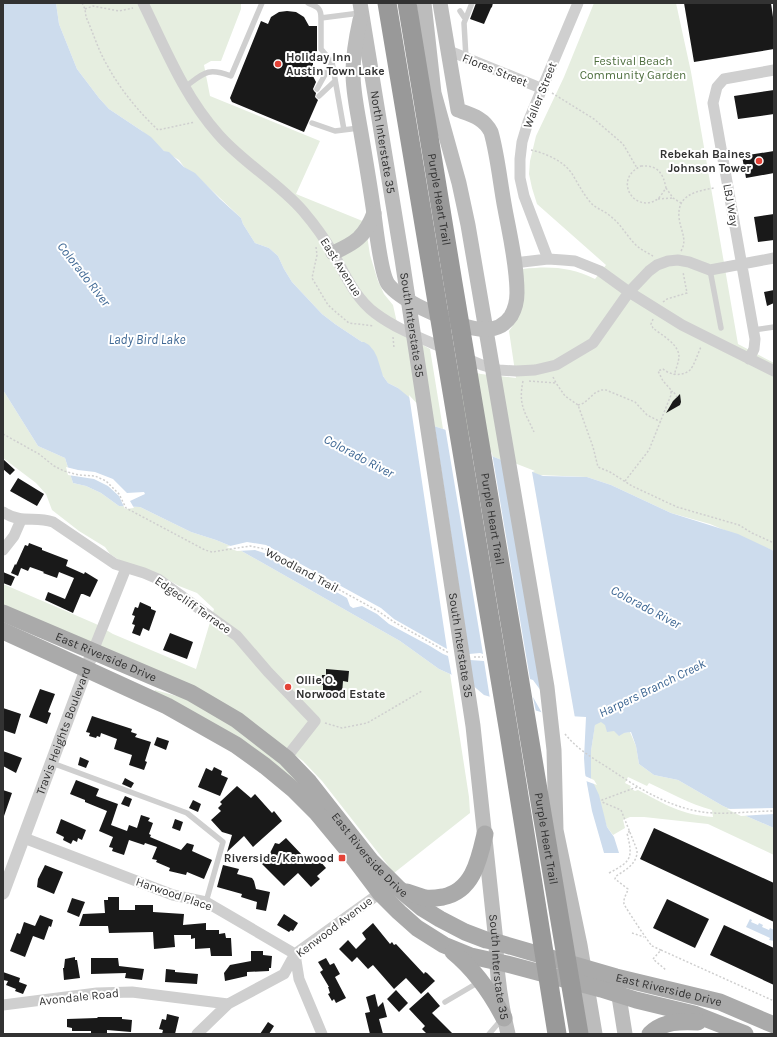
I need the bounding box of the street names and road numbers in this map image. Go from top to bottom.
street label: Flores Street [460,51,530,90]
street label: Waller Street [520,59,560,130]
street label: North Interstate 35 [367,90,398,195]
street label: Purple Heart Trail [425,152,454,247]
street label: LBJ Way [720,182,742,228]
street label: East Avenue [317,235,365,299]
street label: South Interstate 35 [397,271,427,379]
street label: Purple Heart Trail [478,472,507,566]
street label: Woodland Trail [263,545,341,595]
street label: Edgecliff Terrace [152,573,234,637]
street label: South Interstate 35 [446,592,476,699]
street label: East Riverside Drive [53,629,159,685]
street label: Travis Heights Boulevard [33,665,93,797]
street label: Purple Heart Trail [532,791,561,886]
street label: East Riverside Drive [329,810,411,900]
street label: Harwood Place [134,874,214,914]
street label: Kenwood Avenue [293,894,375,960]
street label: South Interstate 35 [486,913,512,1021]
street label: East Riverside Drive [614,970,723,1009]
street label: Avondale Road [38,986,120,1008]

